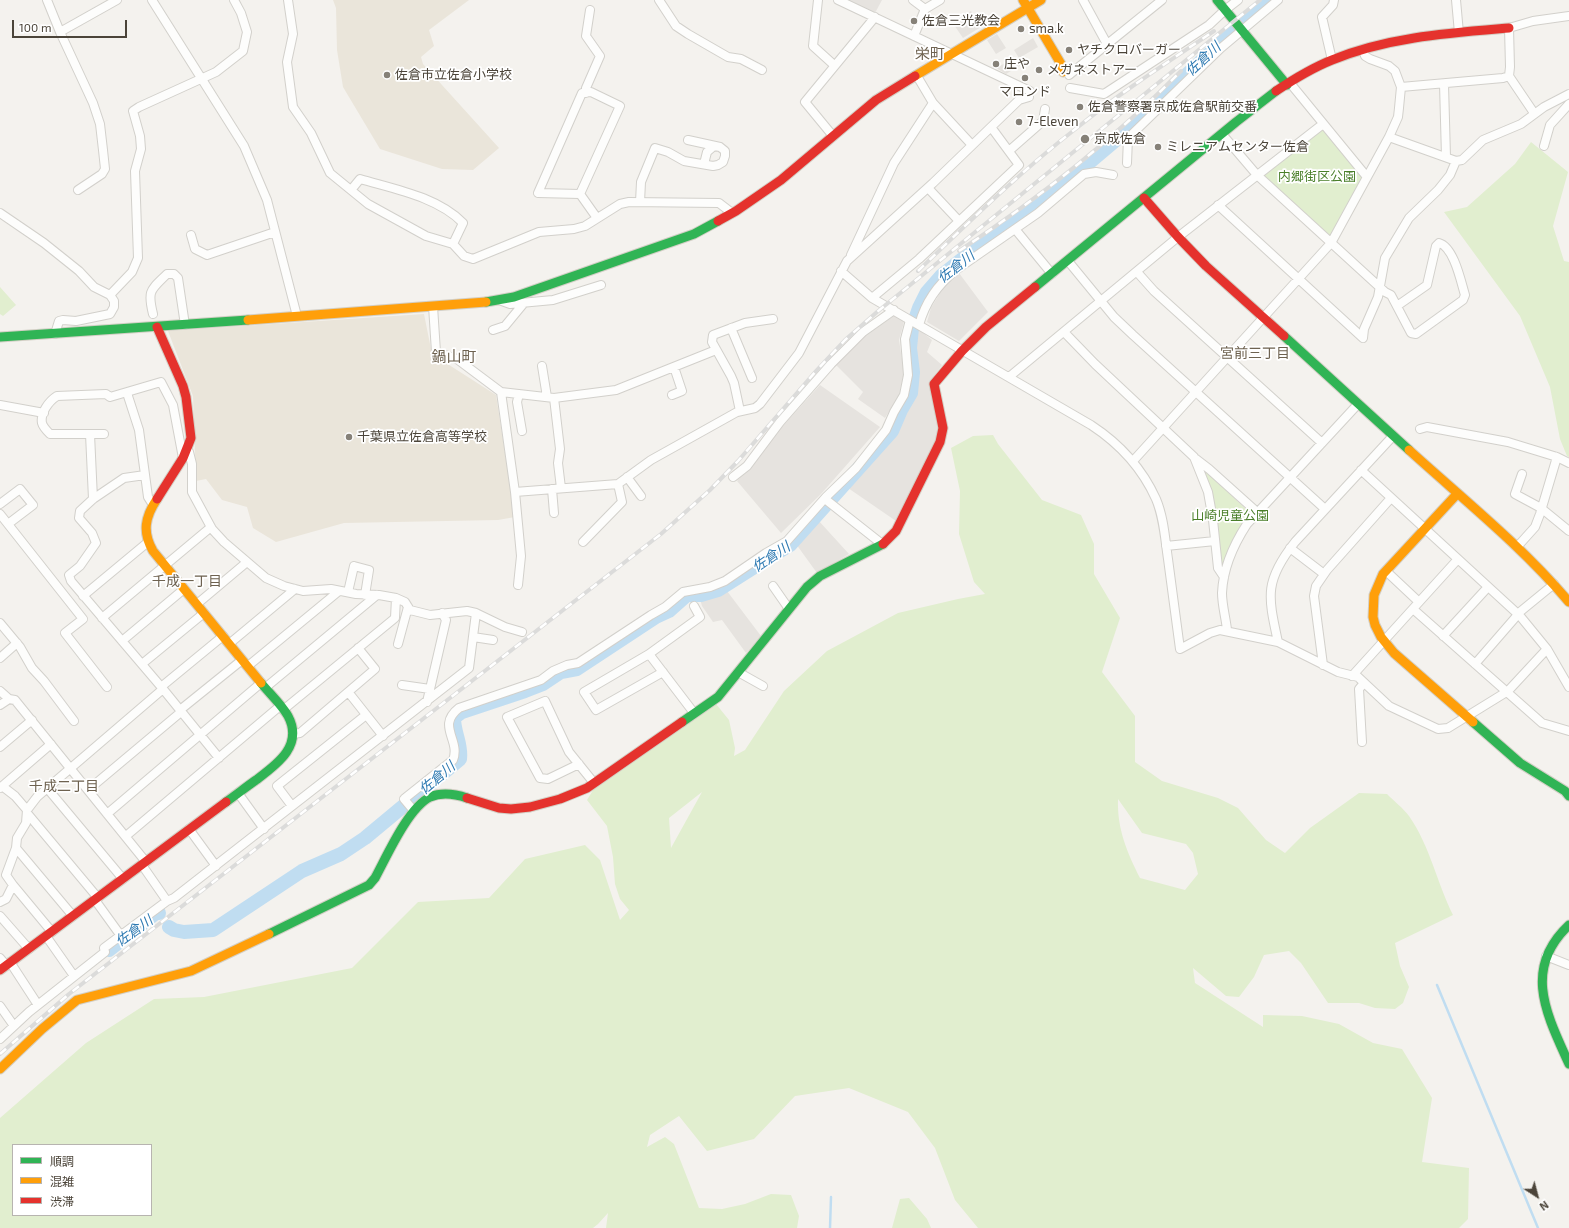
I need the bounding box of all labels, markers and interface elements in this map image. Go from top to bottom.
scale bar [14,12,129,38]
place label: 佐倉三光教会 [922,13,1000,29]
marker: 佐倉三光教会 [909,16,919,26]
text: 100 m [19,20,51,34]
place label: sma.k [1029,21,1064,37]
marker: sma.k [1016,24,1026,34]
water label: 佐倉川 [1182,39,1224,79]
place label: ヤチクロバーガー [1077,42,1181,58]
district label: 栄町 [915,45,945,63]
marker: ヤチクロバーガー [1064,45,1074,55]
place label: 庄や [1004,56,1030,72]
marker: 庄や [991,59,1001,69]
place label: メガネストアー [1047,62,1137,78]
marker: メガネストアー [1034,65,1044,75]
place label: 佐倉市立佐倉小学校 [395,67,512,83]
marker: 佐倉市立佐倉小学校 [382,70,392,80]
marker: マロンド [1020,73,1030,83]
place label: マロンド [999,84,1051,100]
place label: 佐倉警察署京成佐倉駅前交番 [1088,99,1257,115]
marker: 佐倉警察署京成佐倉駅前交番 [1075,102,1085,112]
place label: 7-Eleven [1027,114,1079,130]
marker: 7-Eleven [1014,117,1024,127]
place label: 京成佐倉 [1094,131,1146,147]
marker: 京成佐倉 [1079,133,1091,145]
place label: ミレニアムセンター佐倉 [1166,139,1309,155]
marker: ミレニアムセンター佐倉 [1153,142,1163,152]
park label: 内郷街区公園 [1278,169,1356,185]
water label: 佐倉川 [934,247,978,287]
district label: 宮前三丁目 [1220,345,1290,361]
district label: 鍋山町 [432,348,476,366]
place label: 千葉県立佐倉高等学校 [357,429,487,445]
marker: 千葉県立佐倉高等学校 [344,432,354,442]
park label: 山崎児童公園 [1191,508,1269,524]
water label: 佐倉川 [749,538,793,576]
district label: 千成一丁目 [152,573,222,589]
water label: 佐倉川 [416,758,458,798]
district label: 千成二丁目 [29,778,99,794]
water label: 佐倉川 [112,912,156,950]
legend [12,1144,152,1216]
text: 順調 [50,1154,74,1168]
text: 混雑 [50,1174,74,1188]
north arrow [1517,1176,1557,1216]
text: 渋滞 [50,1194,74,1208]
text: N [1537,1199,1551,1214]

